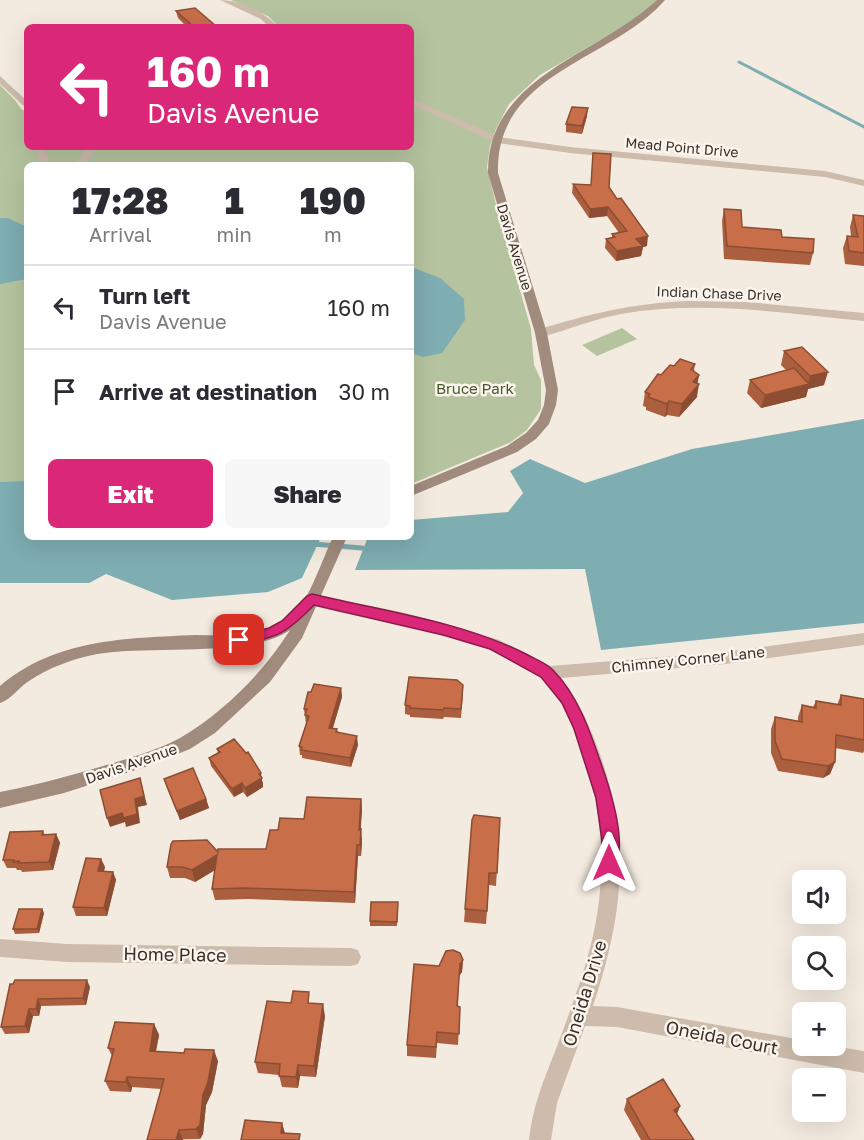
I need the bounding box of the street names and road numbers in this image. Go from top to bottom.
street label: Mead Point Drive [625,134,739,160]
street label: Davis Avenue [494,202,536,292]
street label: Indian Chase Drive [656,282,782,304]
street label: Chimney Corner Lane [610,642,766,676]
street label: Davis Avenue [83,739,179,787]
street label: Oneida Drive [557,937,611,1049]
street label: Home Place [123,942,227,966]
street label: Oneida Court [664,1015,780,1059]

